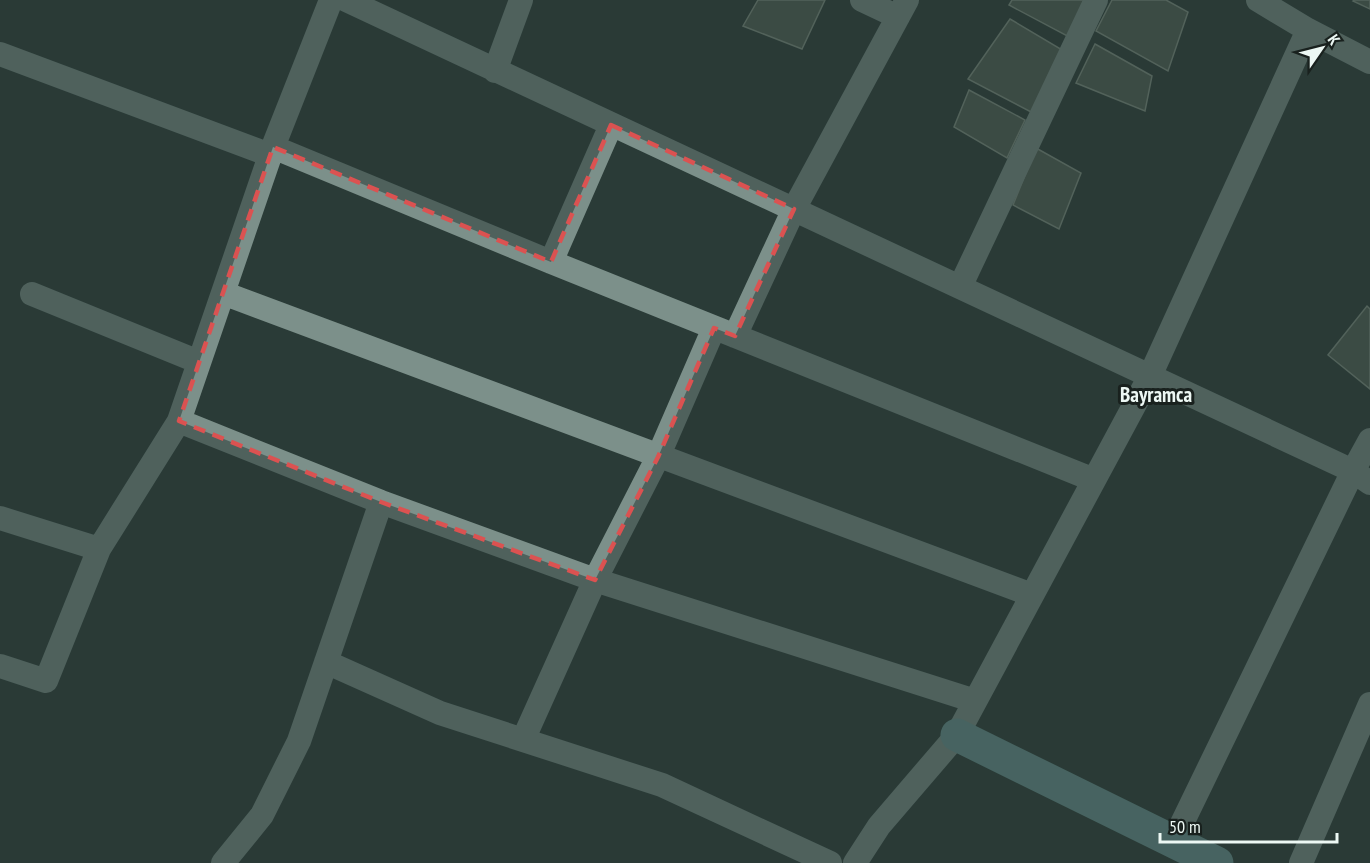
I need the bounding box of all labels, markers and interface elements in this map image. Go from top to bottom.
north arrow [1292,18,1352,78]
text: K [1324,30,1345,49]
district label: Bayramca [1120,381,1192,408]
scale bar [1160,806,1337,844]
text: 50 m [1169,815,1201,838]

